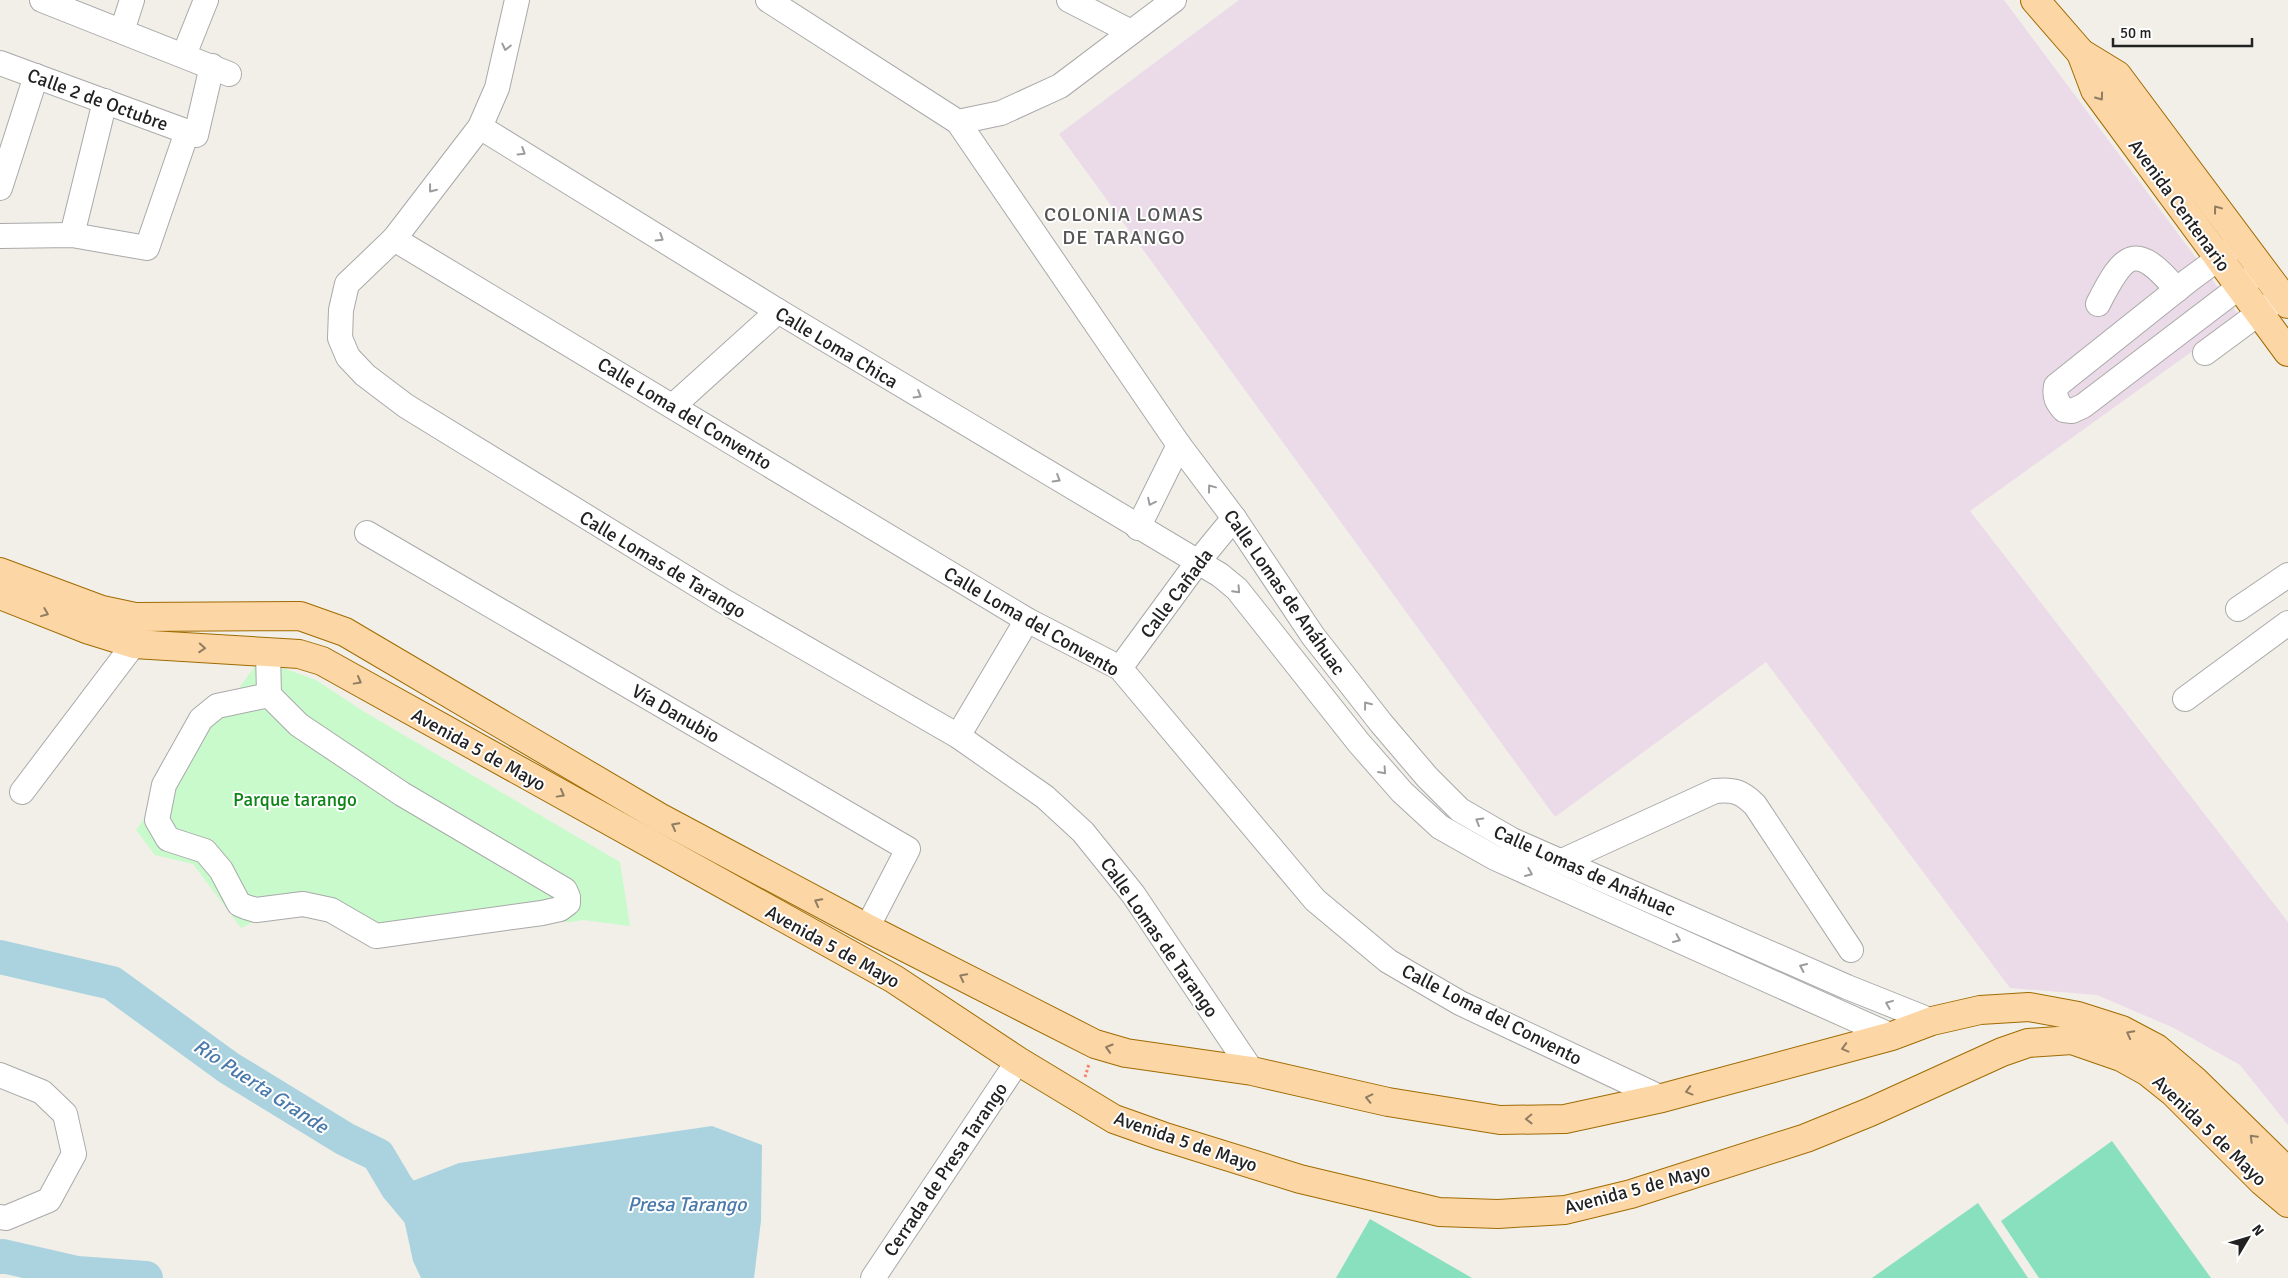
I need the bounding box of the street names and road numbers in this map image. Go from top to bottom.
street label: Calle 2 de Octubre [24,63,171,137]
street label: Avenida Centenario [2123,135,2235,277]
street label: Calle Loma Chica [771,302,902,394]
street label: Calle Loma del Convento [593,352,776,475]
street label: Calle Lomas de Anáhuac [1218,505,1350,680]
street label: Calle Lomas de Tarango [575,506,750,624]
street label: Calle Cañada [1135,544,1218,643]
street label: Calle Loma del Convento [939,562,1124,682]
street label: Vía Danubio [627,679,724,749]
street label: Avenida 5 de Mayo [407,703,550,797]
street label: Calle Lomas de Anáhuac [1490,820,1679,922]
street label: Calle Lomas de Tarango [1095,853,1224,1022]
street label: Avenida 5 de Mayo [761,900,904,994]
street label: Calle Loma del Convento [1397,959,1586,1071]
street label: Avenida 5 de Mayo [2147,1070,2272,1192]
street label: Cerrada de Presa Tarango [879,1078,1013,1261]
street label: Avenida 5 de Mayo [1111,1106,1261,1178]
street label: Avenida 5 de Mayo [1562,1158,1713,1220]

